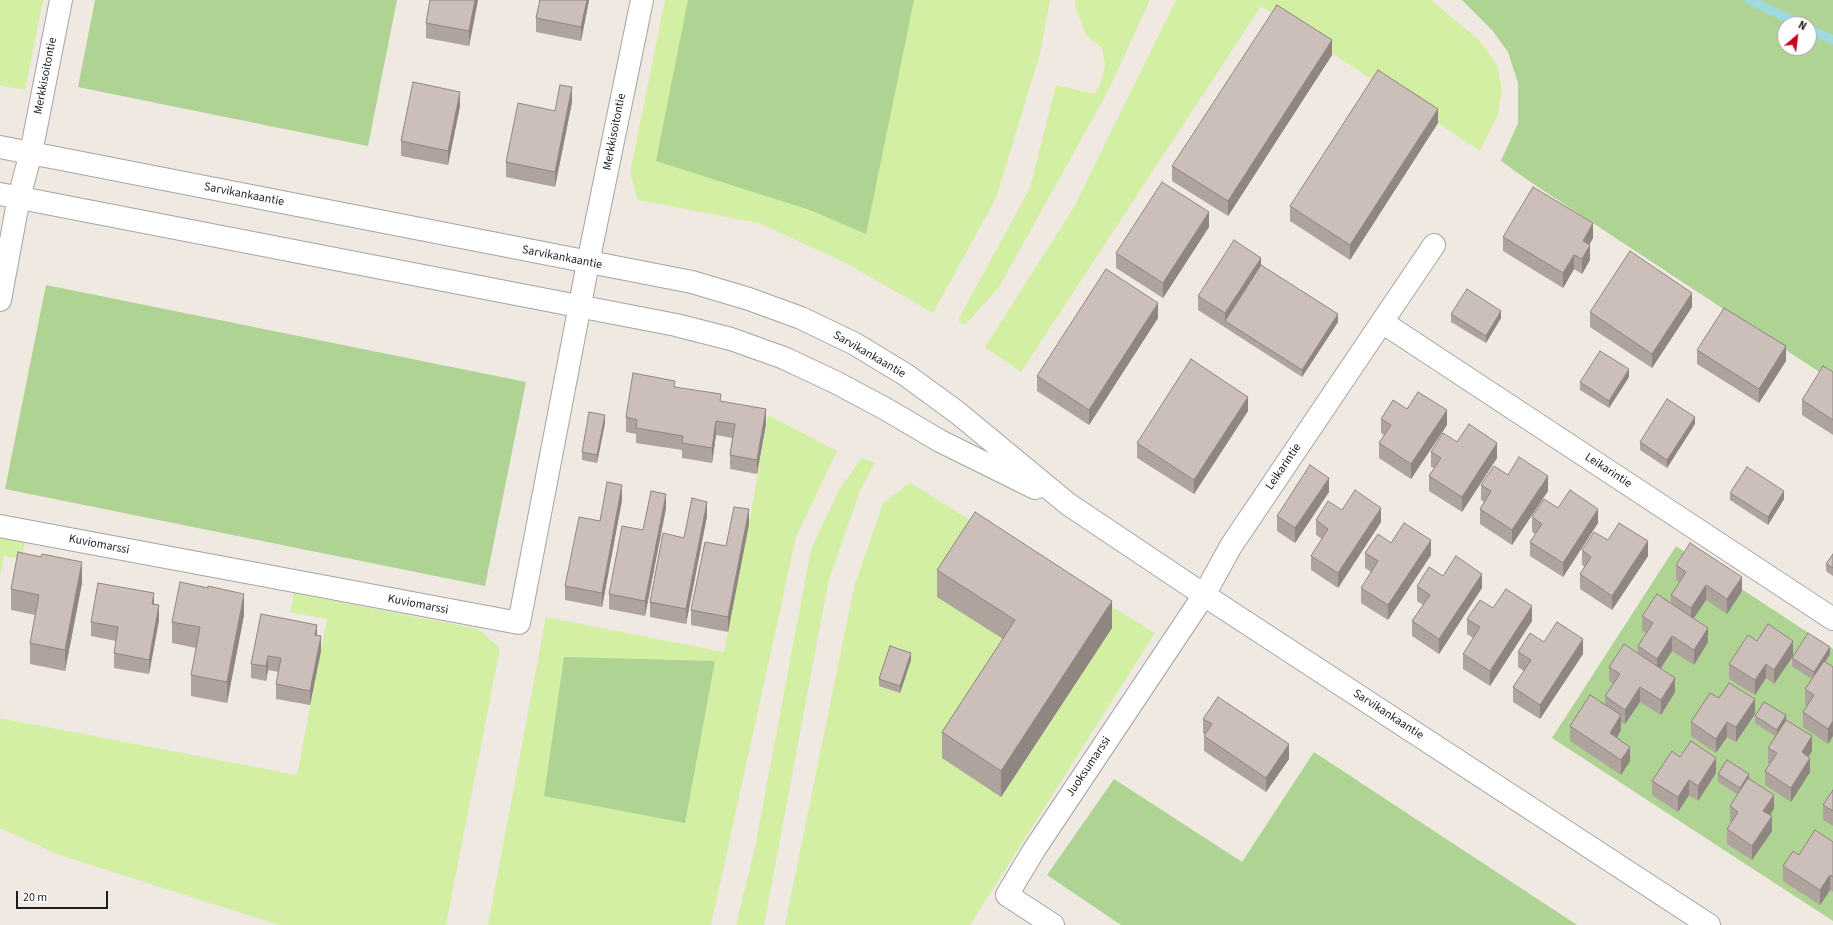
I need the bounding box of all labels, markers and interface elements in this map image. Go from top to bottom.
north arrow [1777,16,1817,56]
text: N [1796,18,1809,34]
street label: Merkkisoitontie [31,36,61,116]
street label: Merkkisoitontie [600,92,630,172]
street label: Sarvikankaantie [203,180,285,210]
street label: Sarvikankaantie [521,243,603,273]
street label: Sarvikankaantie [830,328,908,382]
street label: Leikarintie [1263,441,1305,493]
street label: Leikarintie [1582,451,1634,491]
street label: Kuviomarssi [67,532,131,558]
street label: Kuviomarssi [386,592,450,618]
street label: Sarvikankaantie [1350,687,1426,743]
street label: Juoksumarssi [1064,734,1114,800]
scale bar [18,883,110,909]
text: 20 m [23,889,47,906]

